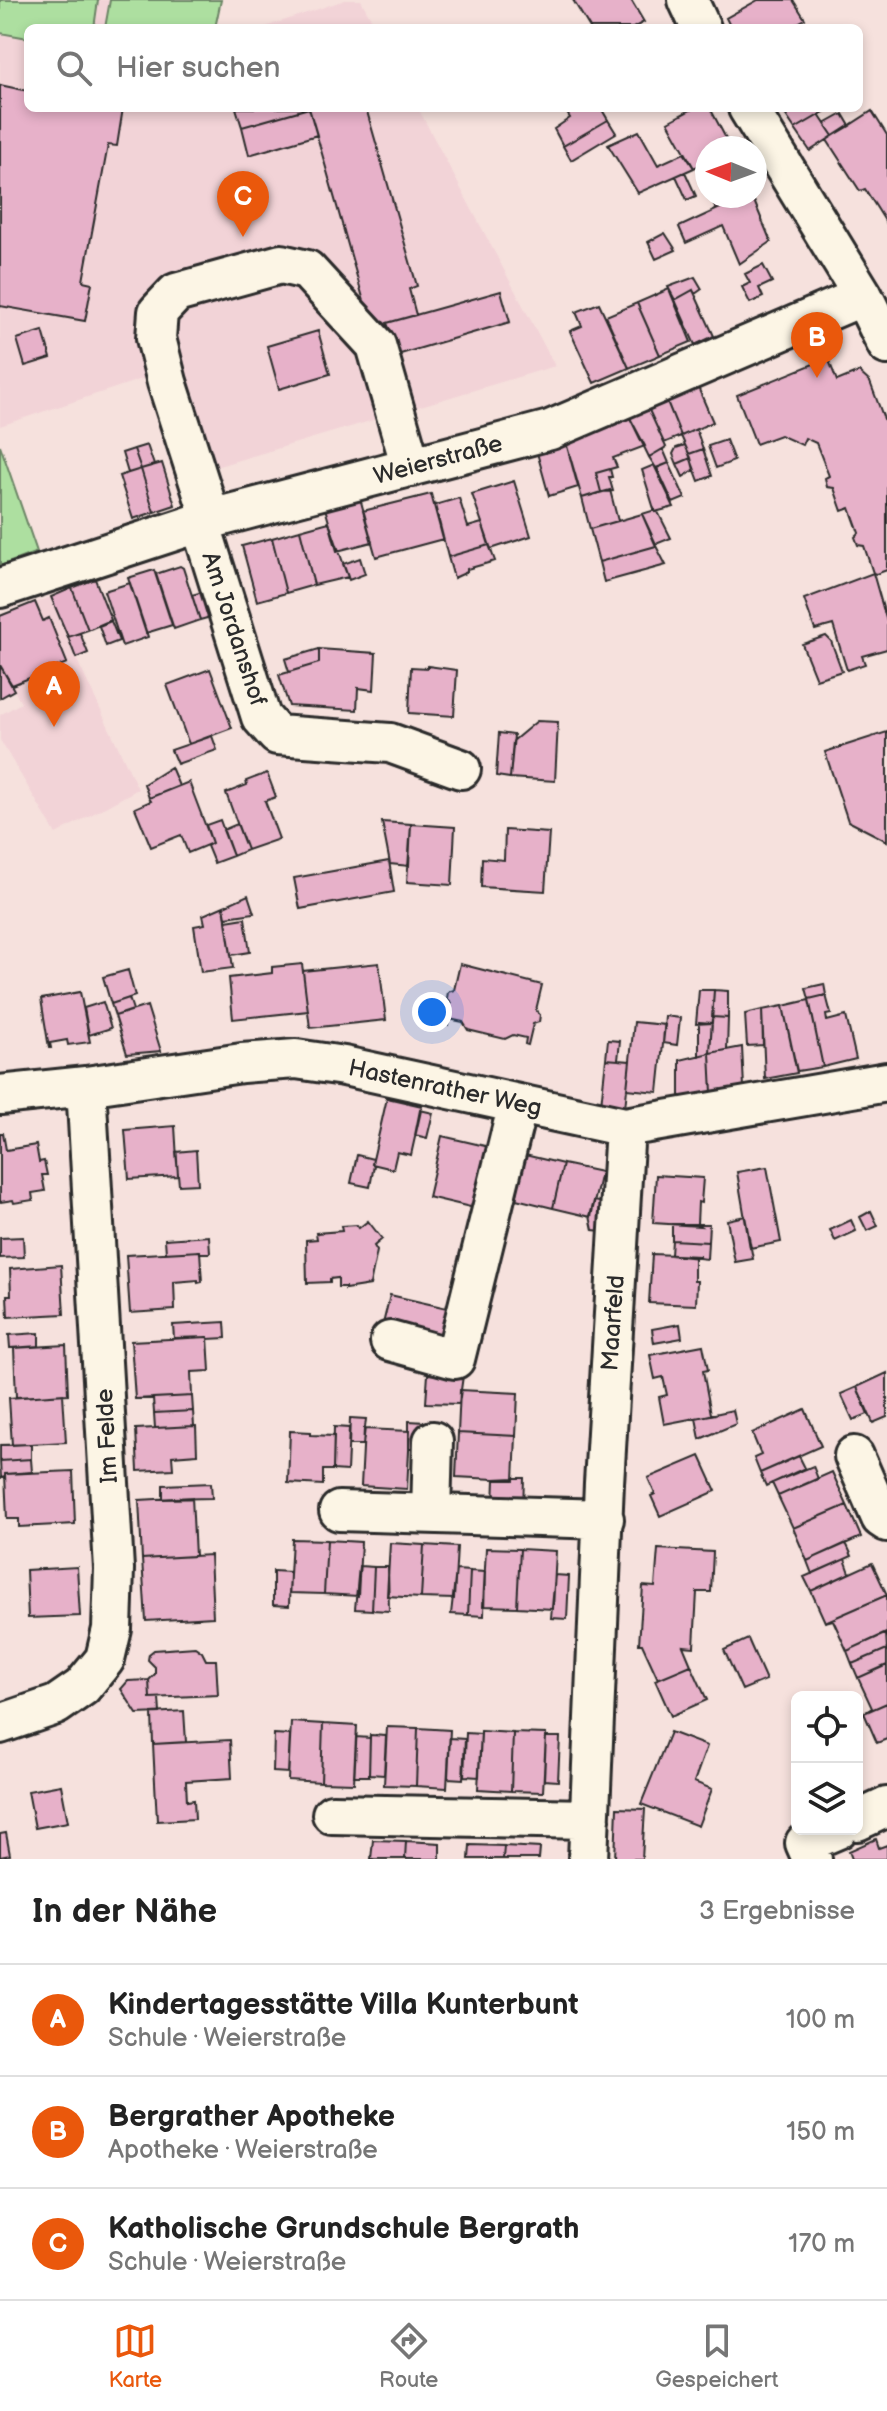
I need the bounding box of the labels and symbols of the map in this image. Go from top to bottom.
north arrow [695,136,767,208]
pin: C [217,171,269,237]
pin: B [791,312,843,378]
street label: Weierstraße [371,429,505,491]
street label: Am Jordanshof [195,548,273,710]
pin: A [28,661,80,727]
your location [412,992,452,1032]
street label: Hastenrather Weg [346,1053,544,1123]
street label: Maarfeld [595,1274,631,1372]
street label: Im Felde [90,1388,124,1484]

